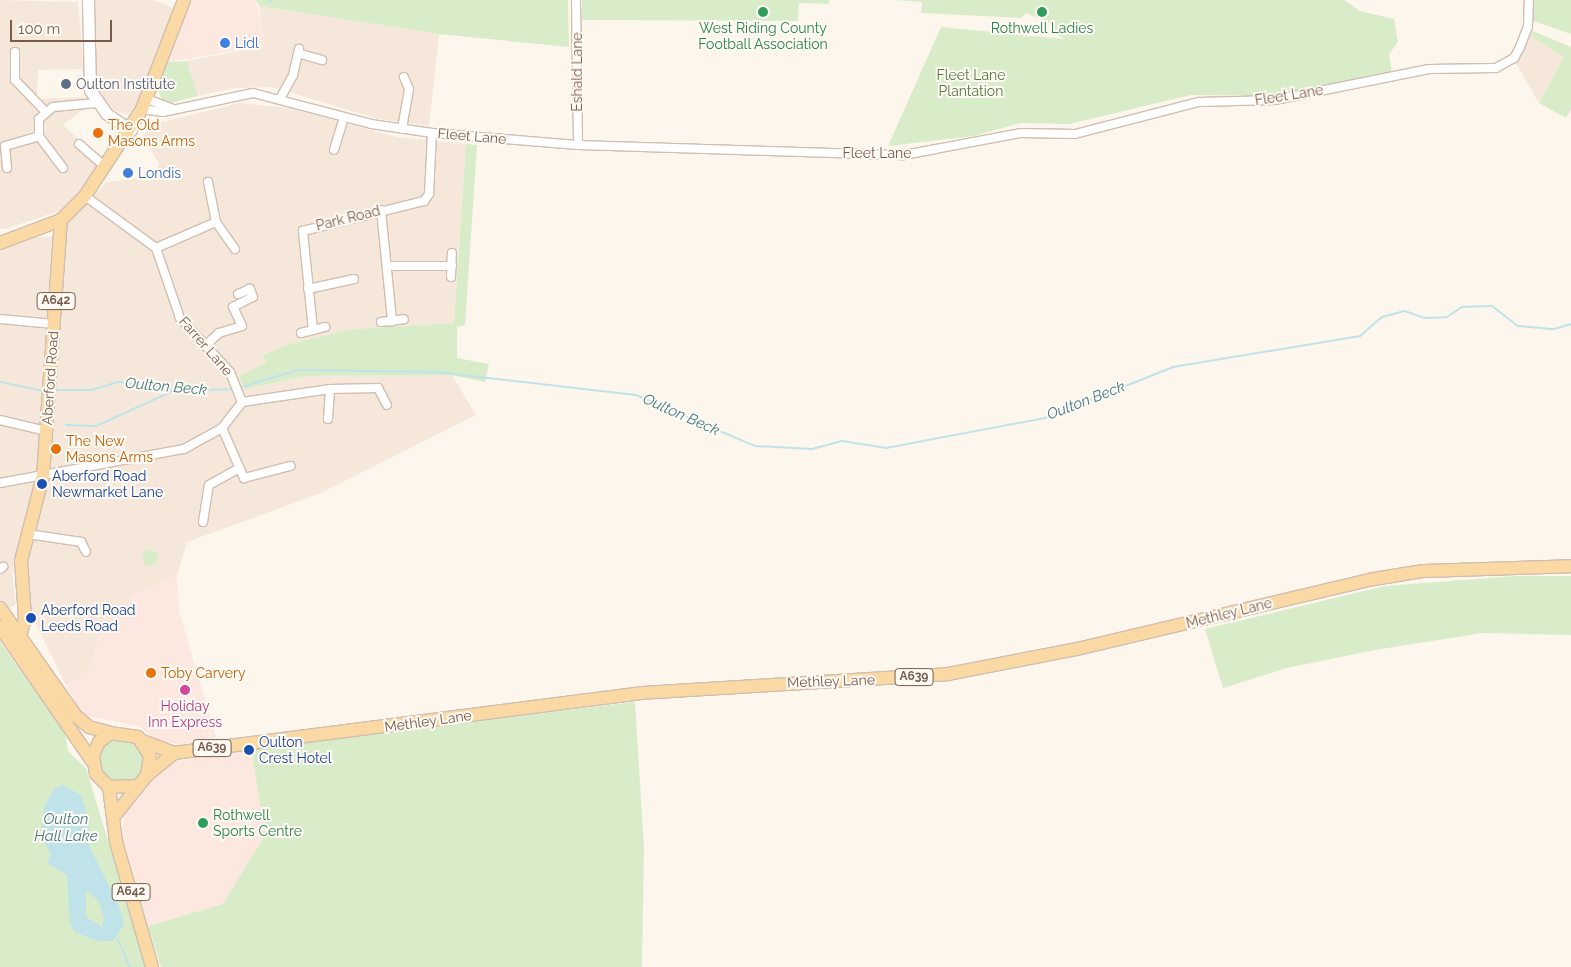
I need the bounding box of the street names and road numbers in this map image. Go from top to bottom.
street label: Eshald Lane [569,32,585,112]
street label: Fleet Lane [1254,81,1324,109]
street label: Fleet Lane [437,125,507,147]
street label: Fleet Lane [843,145,911,161]
street label: Park Road [314,202,382,234]
road number: A642 [36,292,76,310]
street label: Farrer Lane [176,313,236,379]
street label: Aberford Road [38,330,62,426]
street label: Methley Lane [1184,594,1274,632]
road number: A639 [894,668,934,686]
street label: Methley Lane [787,671,875,691]
street label: Methley Lane [383,707,473,735]
road number: A639 [192,738,232,758]
road number: A642 [111,882,151,902]

